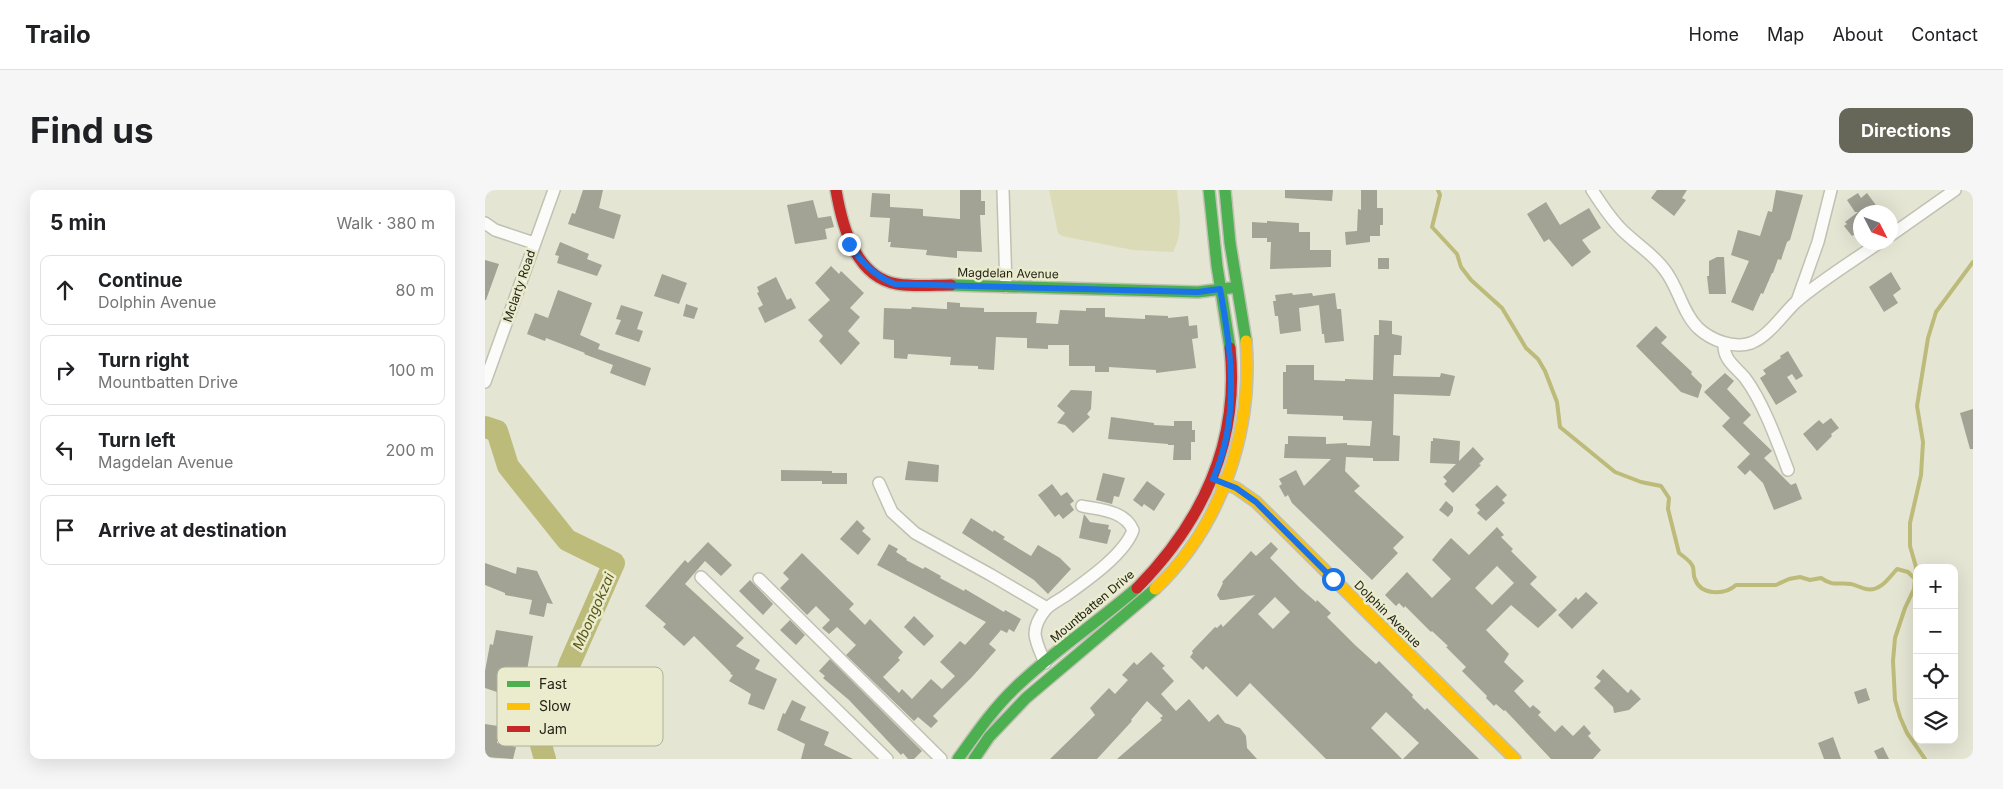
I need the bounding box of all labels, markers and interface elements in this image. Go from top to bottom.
text: Trailo [25,20,91,49]
text: Home [1689,24,1739,45]
text: Map [1767,24,1804,45]
text: About [1832,24,1883,45]
text: Contact [1911,24,1978,45]
button: Directions [1839,108,1973,153]
text: Find us [30,109,154,151]
north arrow [1853,205,1898,250]
text: 5 min [50,210,106,235]
text: Walk · 380 m [336,213,435,233]
route end [838,233,861,256]
street label: Mclarty Road [500,248,538,324]
street label: Magdelan Avenue [957,265,1059,281]
text: Continue [98,269,183,292]
icon: ahead [51,276,79,304]
text: 80 m [395,280,434,300]
text: Dolphin Avenue [98,292,216,312]
text: Turn right [98,349,189,372]
icon: right [51,356,79,384]
text: 100 m [389,360,434,380]
text: Mountbatten Drive [98,372,238,392]
text: Turn left [98,429,176,452]
icon: left [51,436,79,464]
text: 200 m [386,440,434,460]
text: Magdelan Avenue [98,452,233,472]
icon: arrive [51,516,79,544]
text: Arrive at destination [98,519,287,542]
map controls [1913,564,1958,744]
button: + [1913,564,1958,609]
street label: Mountbatten Drive [1047,566,1137,646]
route start [1322,568,1345,591]
water label: Mbongokzai [569,569,618,652]
street label: Dolphin Avenue [1351,577,1425,651]
button: − [1913,609,1958,654]
button: locate [1913,654,1958,699]
legend [497,667,663,746]
text: Fast [539,675,567,692]
text: Slow [539,697,571,714]
button: layers [1913,699,1958,744]
text: Jam [539,720,567,737]

